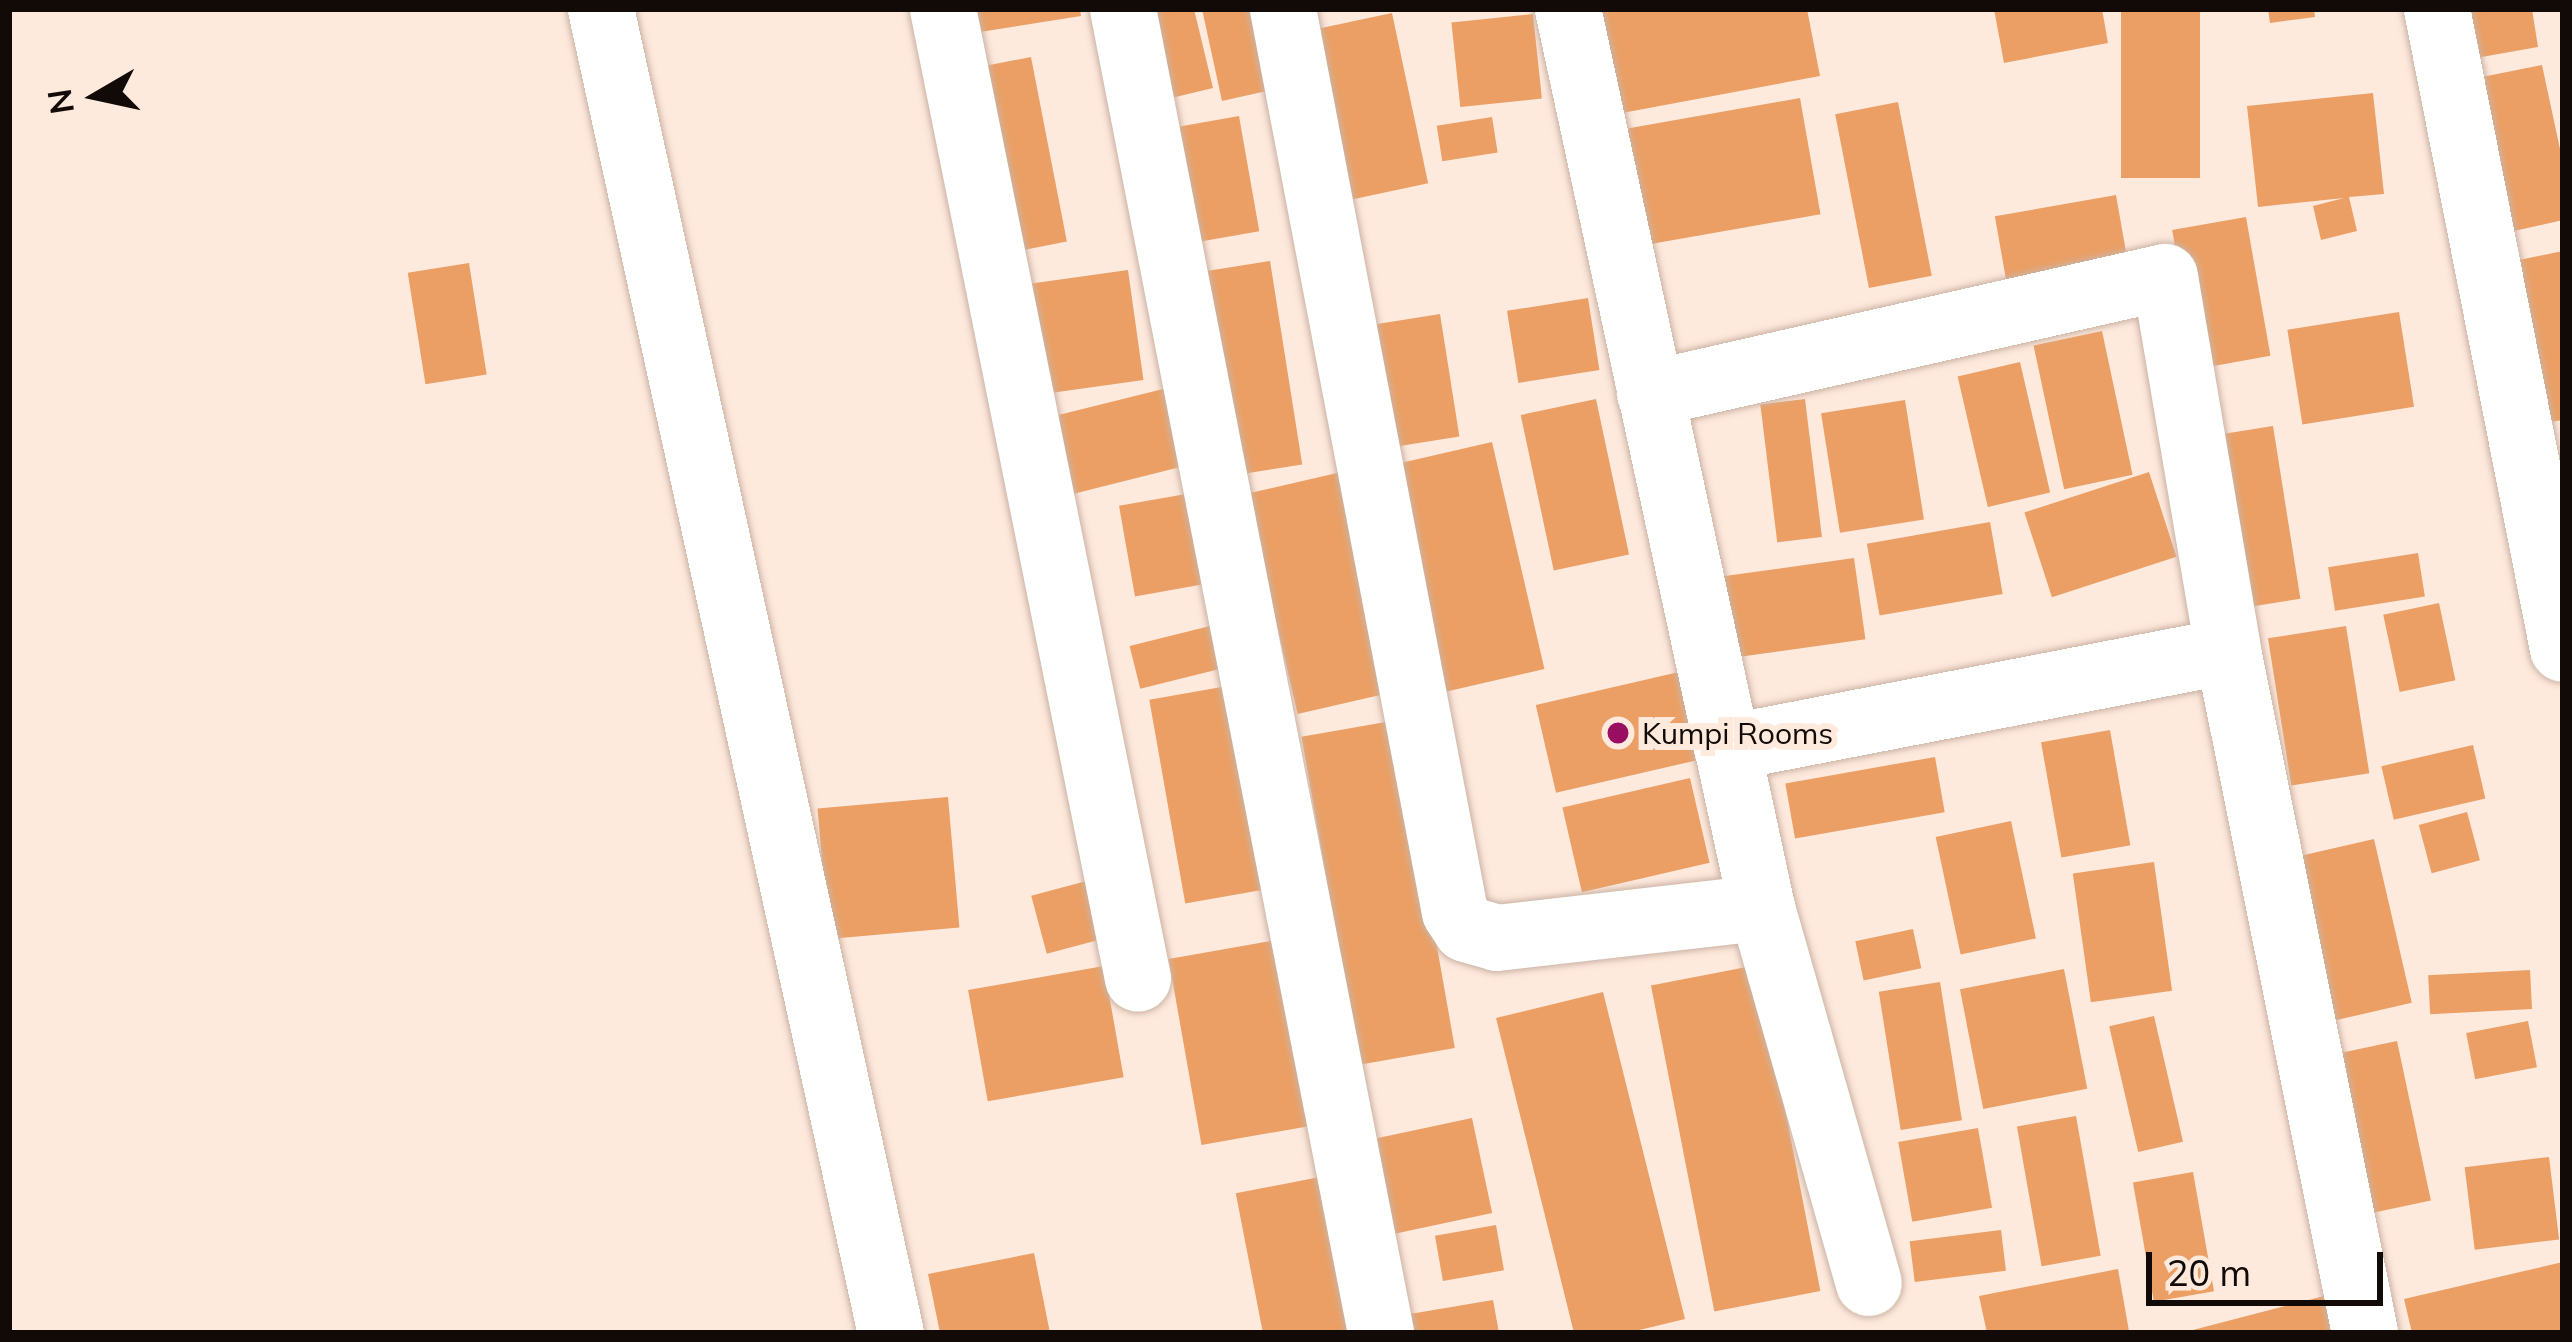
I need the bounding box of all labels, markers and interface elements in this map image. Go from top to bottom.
north arrow [36,36,156,156]
text: N [38,86,82,117]
place label: Kumpi Rooms [1642,715,1833,751]
marker: Kumpi Rooms [1605,720,1631,746]
scale bar [2152,1228,2389,1302]
text: 20 m [2167,1250,2251,1295]

